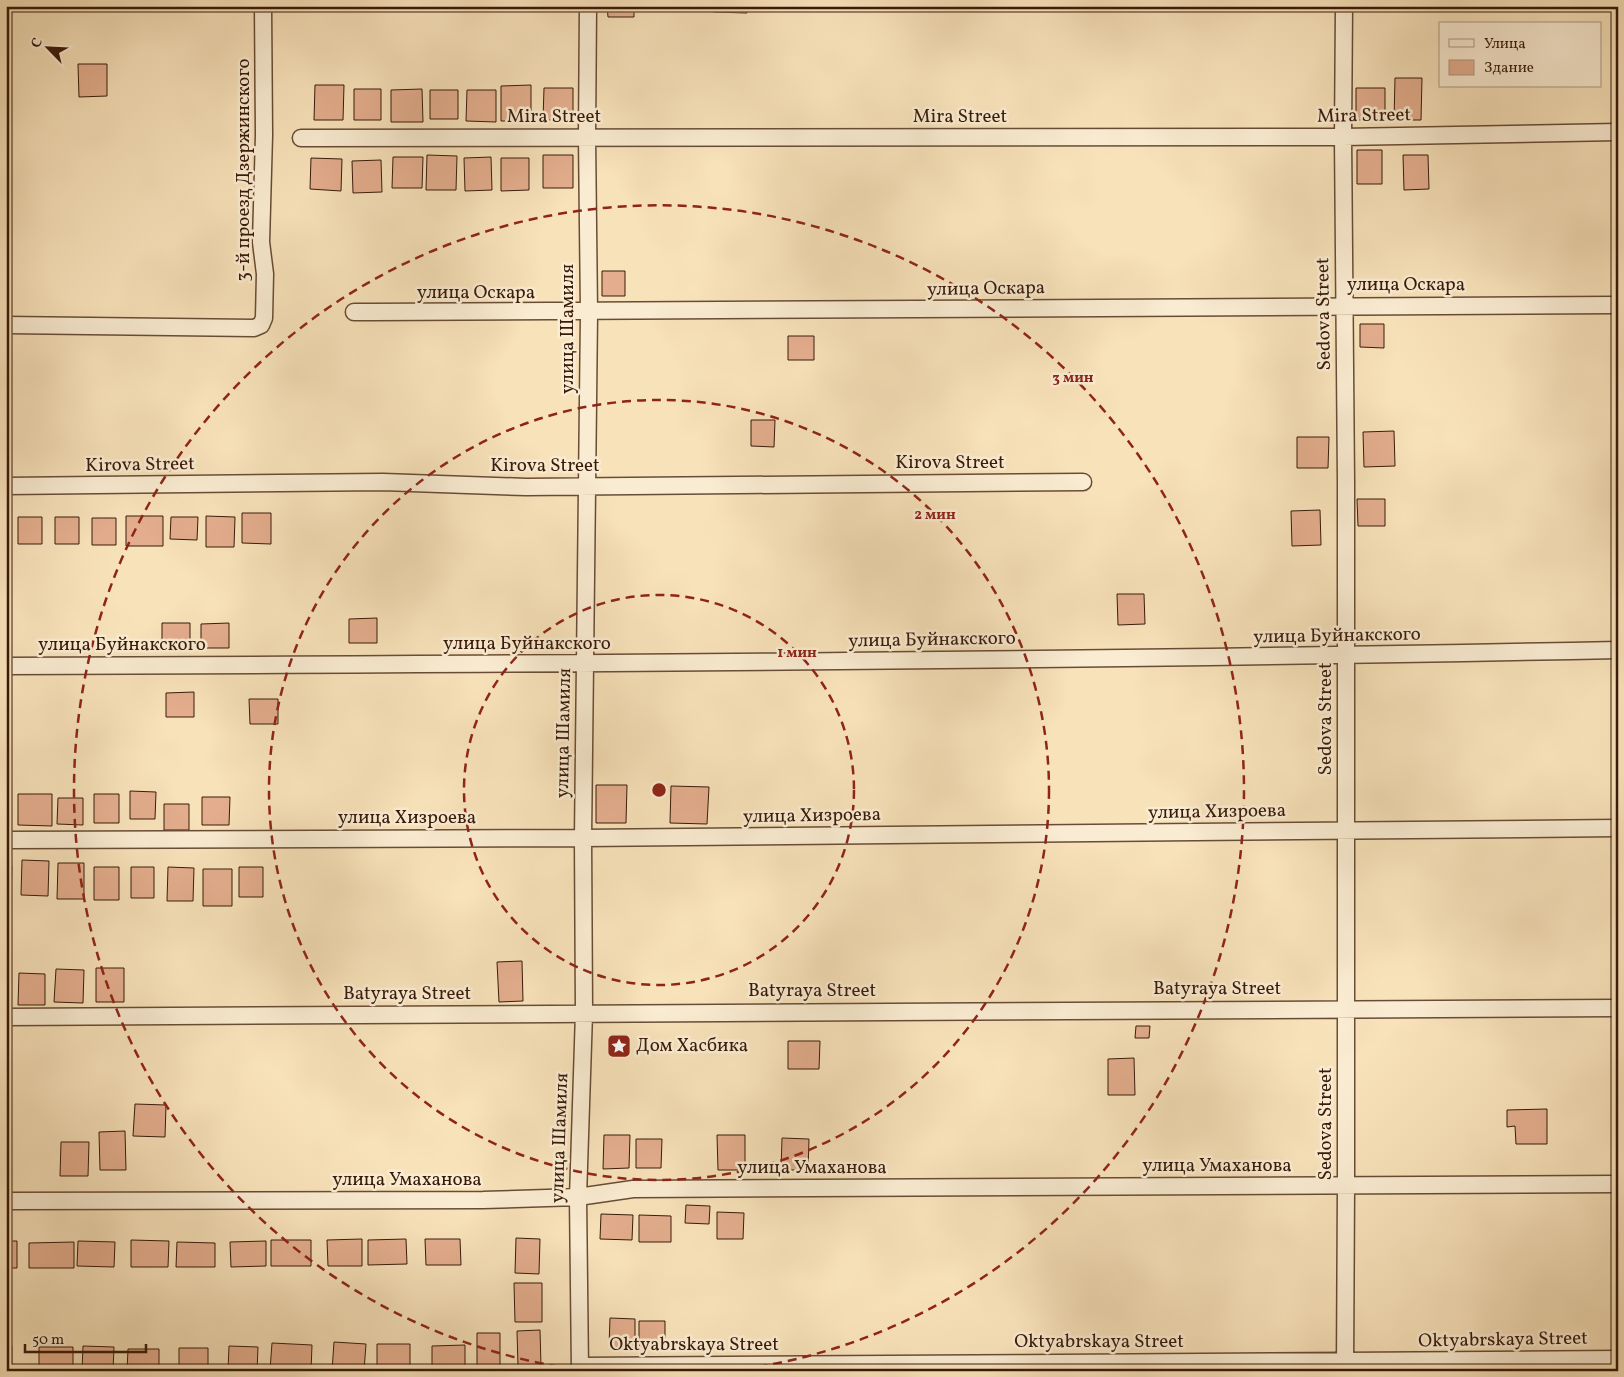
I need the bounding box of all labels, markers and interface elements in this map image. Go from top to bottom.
north arrow [22,22,72,72]
legend [1439,22,1602,88]
text: Улица [1484,34,1526,55]
text: С [27,35,48,51]
street label: 3-й проезд Дзержинского [231,58,257,282]
text: Здание [1484,58,1534,79]
street label: Mira Street [1317,102,1412,130]
street label: Mira Street [507,104,602,130]
street label: Mira Street [913,104,1008,130]
street label: Sedova Street [1310,257,1338,371]
street label: улица Шамиля [555,264,581,394]
street label: улица Оскара [1347,272,1465,298]
street label: улица Оскара [927,275,1045,303]
street label: улица Оскара [417,280,535,306]
text: 3 мин [1052,368,1094,389]
street label: Kirova Street [895,450,1005,476]
street label: Kirova Street [85,451,195,479]
street label: Kirova Street [490,453,600,479]
text: 2 мин [914,505,956,526]
street label: улица Буйнакского [1253,622,1421,650]
street label: улица Буйнакского [848,626,1016,654]
street label: улица Буйнакского [443,631,611,657]
street label: улица Буйнакского [38,632,206,658]
text: 1 мин [777,643,817,664]
street label: Sedova Street [1313,662,1339,776]
street label: улица Шамиля [550,668,578,798]
centre of rings [650,781,668,799]
street label: улица Хизроева [1148,798,1286,826]
street label: улица Хизроева [743,802,881,830]
street label: улица Хизроева [338,805,476,831]
street label: Batyraya Street [1153,976,1281,1002]
street label: Batyraya Street [748,978,876,1004]
street label: Batyraya Street [343,981,471,1007]
place icon: Дом Хасбика [606,1033,632,1059]
place label: Дом Хасбика [636,1033,748,1059]
street label: Sedova Street [1313,1067,1339,1181]
street label: улица Шамиля [545,1072,575,1204]
street label: улица Умаханова [1142,1153,1292,1179]
street label: улица Умаханова [737,1155,887,1181]
street label: улица Умаханова [332,1167,482,1193]
scale bar [25,1322,146,1354]
street label: Oktyabrskaya Street [1418,1326,1588,1354]
street label: Oktyabrskaya Street [1014,1329,1184,1355]
text: 50 m [32,1330,64,1351]
street label: Oktyabrskaya Street [609,1332,779,1358]

